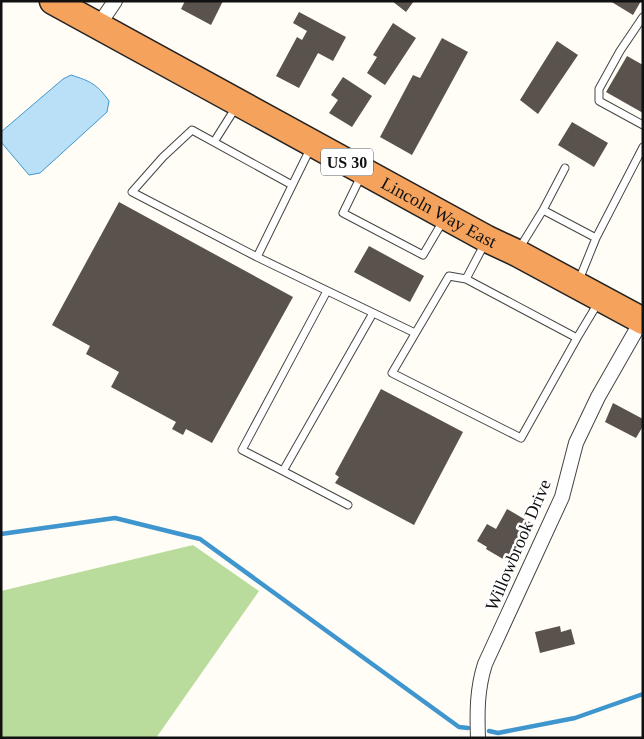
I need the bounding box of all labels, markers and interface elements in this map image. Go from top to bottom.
road number: US 30 [321,148,373,176]
street label: Lincoln Way East [378,173,500,252]
street label: Willowbrook Drive [481,476,555,614]

